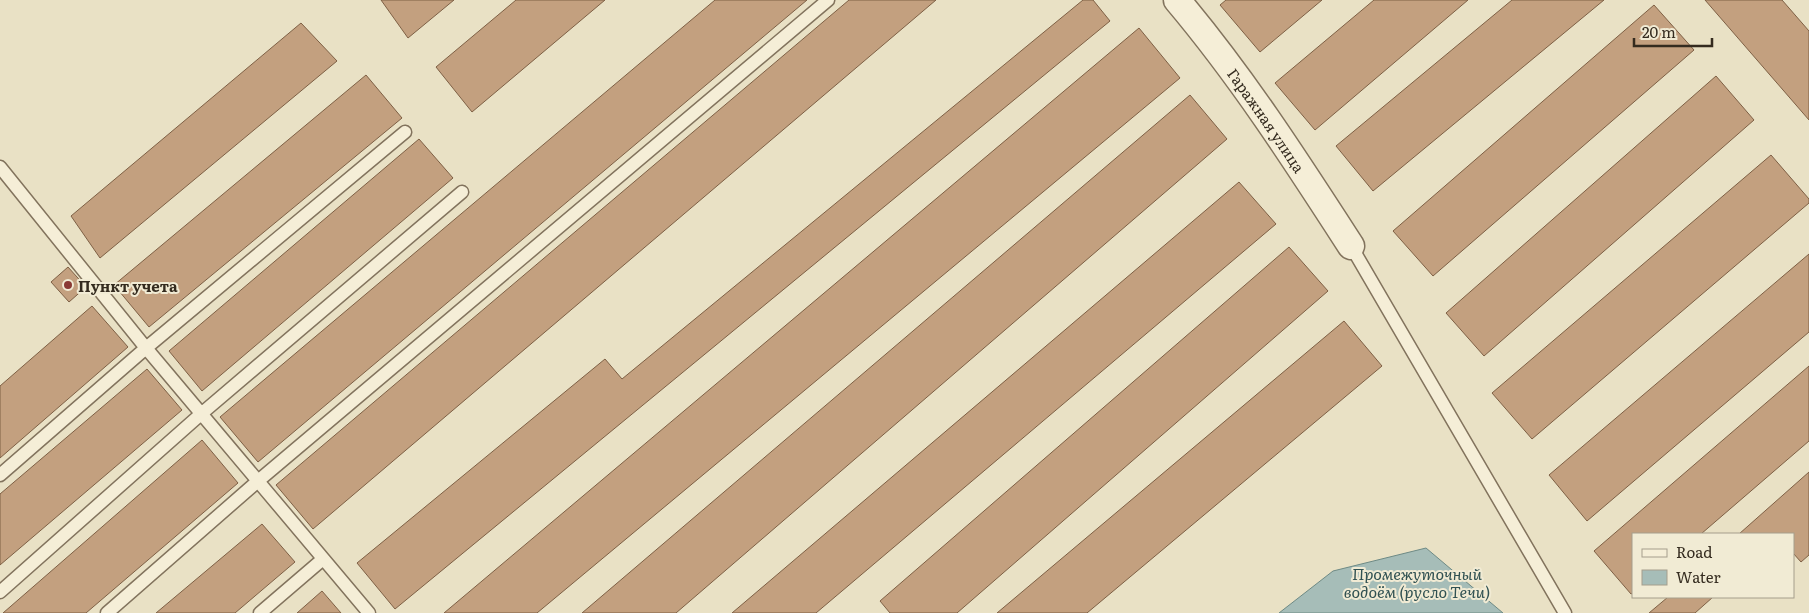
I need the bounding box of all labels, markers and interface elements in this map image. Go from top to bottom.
scale bar [1634,15,1712,47]
text: 20 m [1642,20,1676,43]
street label: Гаражная улица [1223,63,1312,178]
place label: Пункт учета [78,274,178,297]
marker: Пункт учета [62,279,74,291]
legend [1632,533,1794,598]
text: Road [1676,540,1712,563]
water label: Промежуточный водоём (русло Течи) [1344,561,1490,603]
text: Water [1676,565,1721,588]

